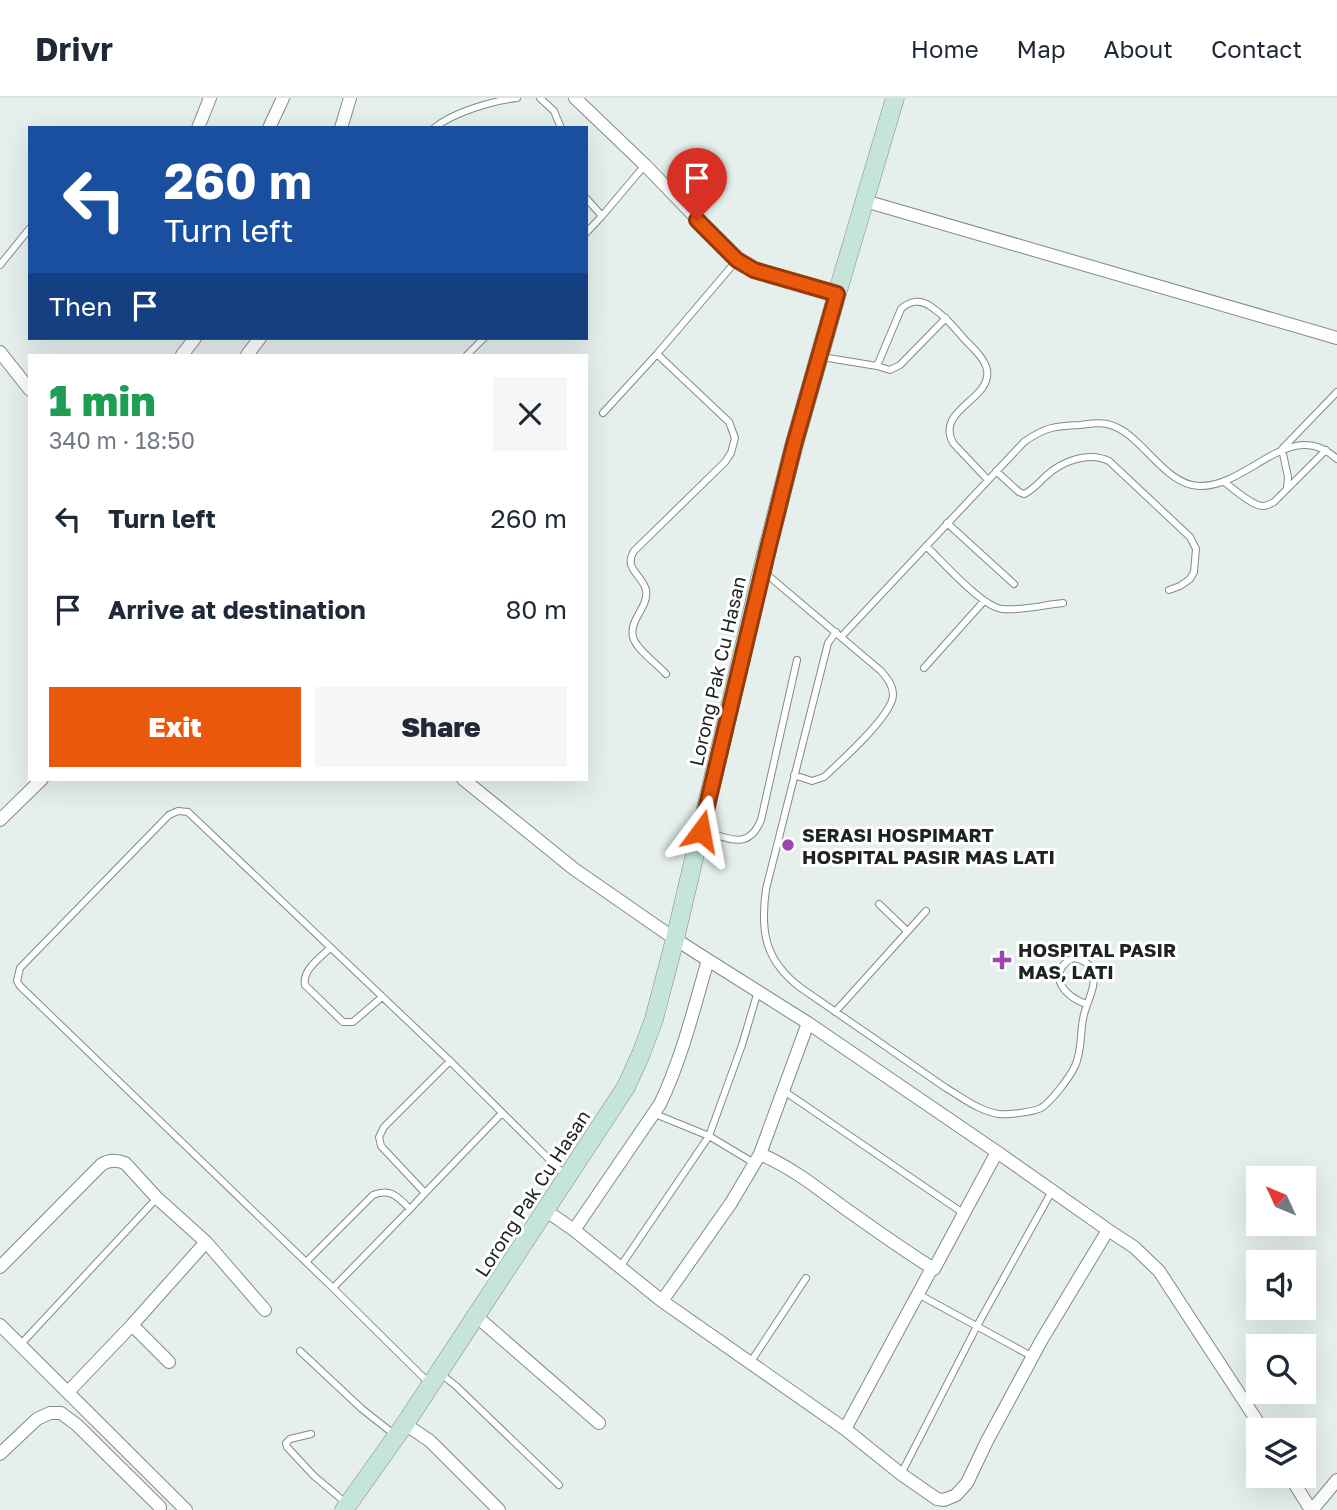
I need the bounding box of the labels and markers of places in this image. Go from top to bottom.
pin [667,148,727,220]
place label: SERASI HOSPIMART HOSPITAL PASIR MAS LATI [802,823,1055,868]
marker: SERASI HOSPIMART HOSPITAL PASIR MAS LATI [780,837,796,853]
place label: HOSPITAL PASIR MAS, LATI [1018,938,1176,983]
marker: HOSPITAL PASIR MAS, LATI [992,950,1012,970]

